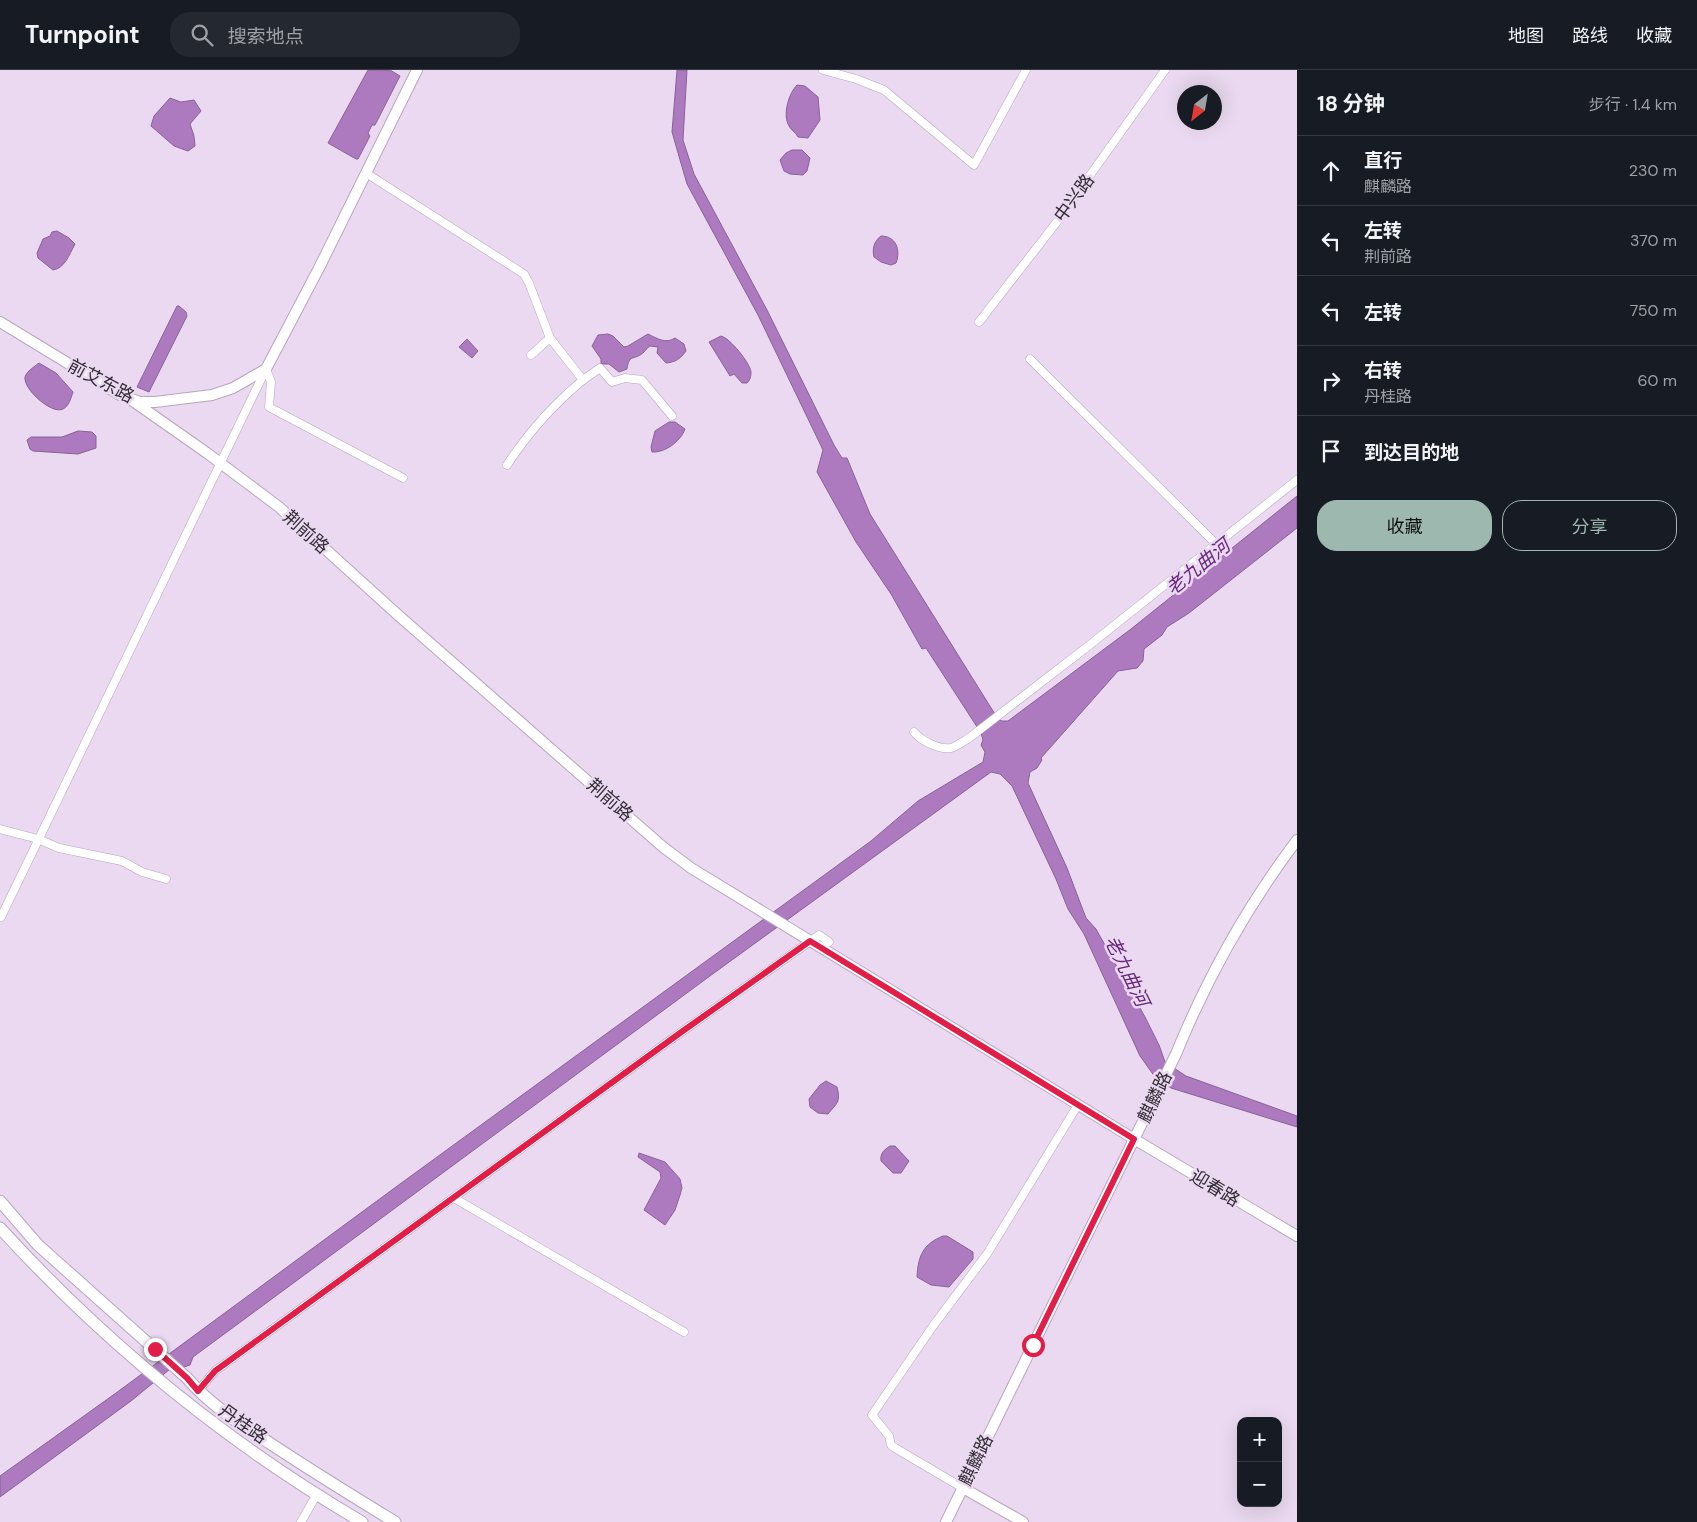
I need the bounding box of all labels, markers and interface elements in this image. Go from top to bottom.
search box [170,12,520,57]
text: Turnpoint [25,19,140,50]
icon: search [188,21,216,49]
text: 搜索地点 [228,24,304,49]
text: 地图 [1508,24,1544,48]
text: 路线 [1572,24,1608,48]
text: 收藏 [1636,24,1672,48]
north arrow [1177,85,1222,130]
text: 18 分钟 [1317,90,1385,118]
text: 步行 · 1.4 km [1589,94,1677,115]
text: 直行 [1364,148,1402,173]
icon: ahead [1317,157,1345,185]
text: 230 m [1629,160,1677,181]
street label: 中兴路 [1048,169,1100,227]
text: 麒麟路 [1364,176,1412,197]
text: 左转 [1364,218,1402,243]
icon: left [1317,227,1345,255]
text: 370 m [1630,230,1677,251]
text: 荆前路 [1364,246,1412,267]
icon: left [1317,297,1345,325]
text: 左转 [1364,300,1402,325]
text: 750 m [1630,300,1677,321]
street label: 前艾东路 [64,354,138,408]
text: 右转 [1364,358,1402,383]
icon: right [1317,367,1345,395]
text: 60 m [1637,370,1677,391]
text: 丹桂路 [1364,386,1412,407]
icon: arrive [1317,437,1345,465]
text: 到达目的地 [1364,440,1459,465]
button: 收藏 [1317,500,1492,551]
button: 分享 [1502,500,1677,551]
street label: 荆前路 [278,505,334,559]
water label: 老九曲河 [1161,531,1239,601]
street label: 荆前路 [582,773,638,827]
water label: 老九曲河 [1099,931,1157,1014]
street label: 麒麟路 [1132,1067,1178,1127]
street label: 迎春路 [1186,1164,1244,1212]
route start [1022,1334,1045,1357]
route end [144,1338,167,1361]
street label: 丹桂路 [214,1399,272,1449]
map controls [1237,1417,1282,1507]
button: + [1237,1417,1282,1462]
street label: 麒麟路 [953,1430,999,1490]
button: − [1237,1462,1282,1507]

